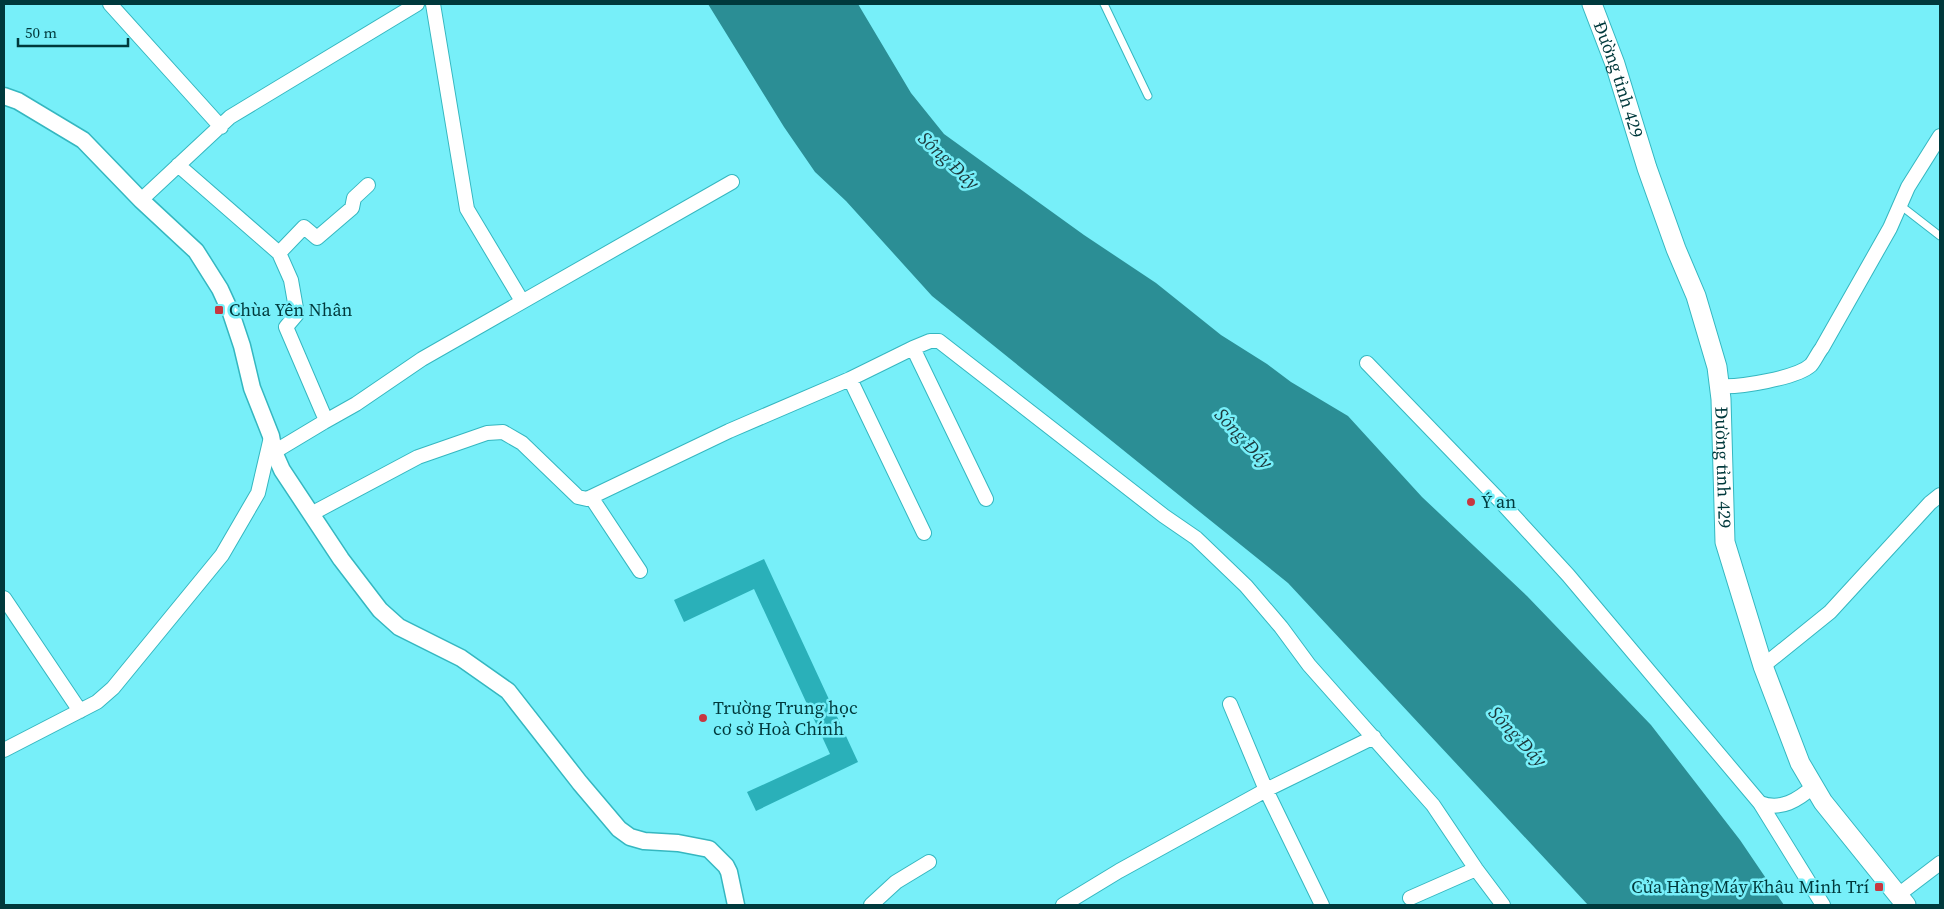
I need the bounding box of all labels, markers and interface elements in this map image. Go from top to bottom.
scale bar [18,15,128,47]
street label: Đường tỉnh 429 [1588,17,1650,141]
text: 50 m [25,22,57,43]
water label: Sông Đáy [913,125,986,196]
place label: Chùa Yên Nhân [229,297,353,322]
marker: Chùa Yên Nhân [213,304,225,316]
water label: Sông Đáy [1209,402,1280,475]
street label: Đường tỉnh 429 [1709,406,1738,529]
place label: Ý an [1481,489,1516,514]
marker: Ý an [1465,496,1477,508]
place label: Trường Trung học cơ sở Hoà Chính [713,695,858,741]
water label: Sông Đáy [1483,700,1554,773]
marker: Trường Trung học cơ sở Hoà Chính [697,712,709,724]
place label: Cửa Hàng Máy Khâu Minh Trí [1631,874,1869,899]
marker: Cửa Hàng Máy Khâu Minh Trí [1873,881,1885,893]

